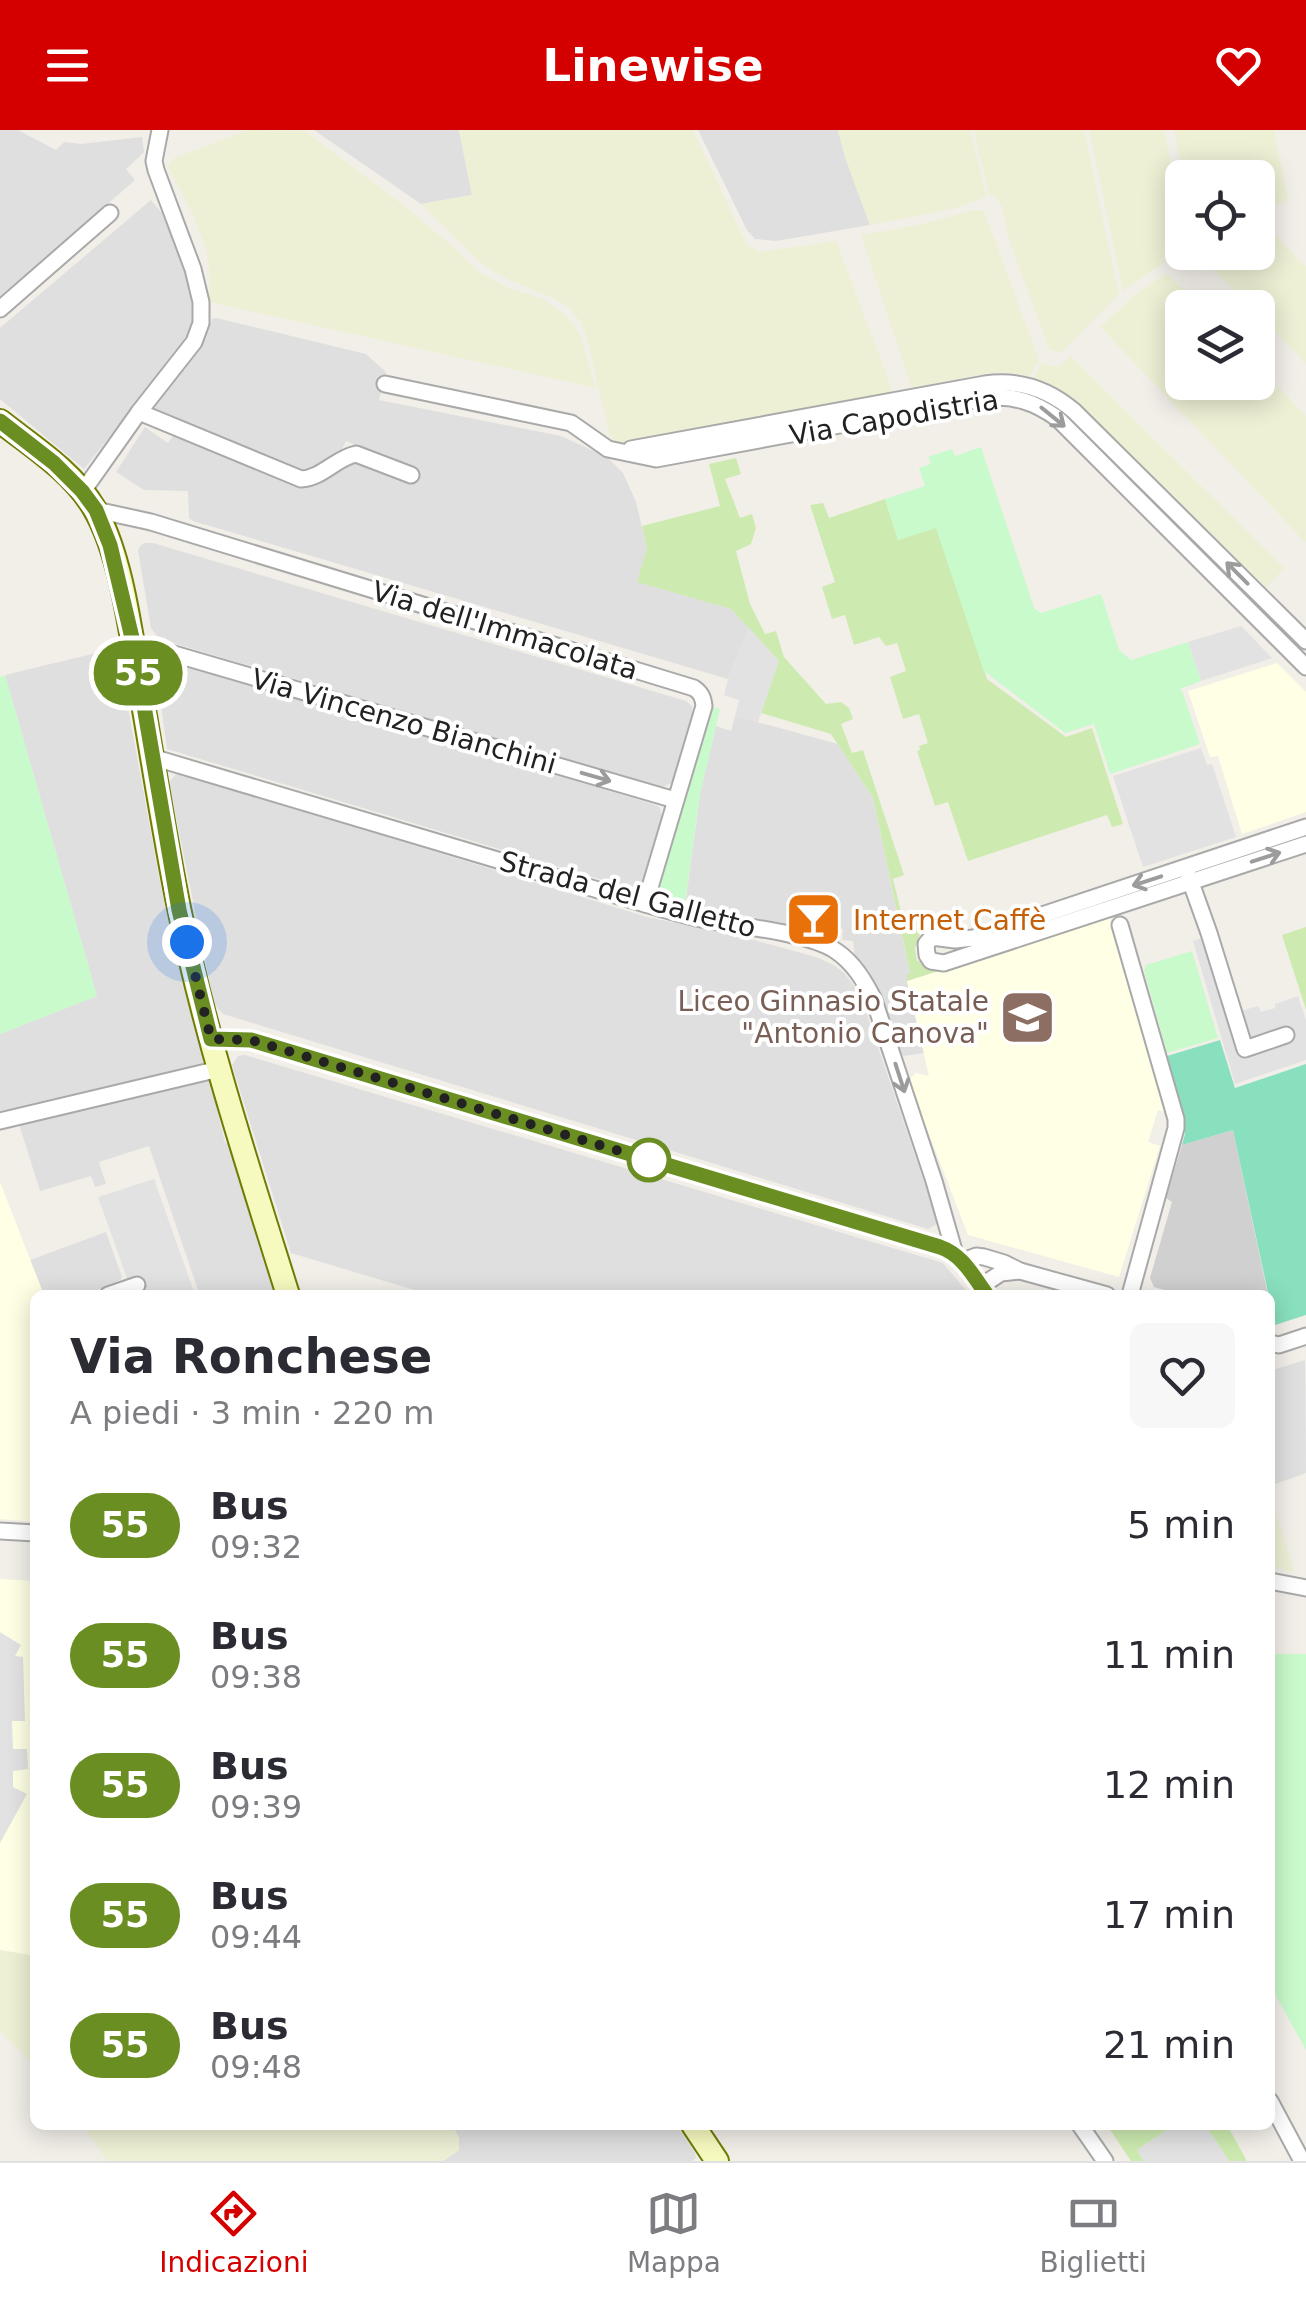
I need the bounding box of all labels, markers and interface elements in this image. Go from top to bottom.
icon: menu [40,38,95,93]
icon: heart [1211,38,1266,93]
text: Linewise [543,39,763,92]
map controls [1165,160,1275,400]
button: locate [1165,160,1275,270]
button: layers [1165,290,1275,400]
street label: Via Capodistria [787,383,1001,452]
one-way arrow [1039,406,1065,428]
one-way arrow [1225,561,1249,585]
street label: Via dell'Immacolata [368,574,642,687]
line badge: 55 [93,640,183,706]
text: 55 [114,653,162,693]
street label: Via Vincenzo Bianchini [247,662,560,781]
one-way arrow [579,769,611,787]
street label: Strada del Galletto [496,844,759,945]
one-way arrow [1250,847,1281,865]
one-way arrow [1132,873,1164,891]
bar icon: Internet Caffè [784,890,844,950]
place label: Internet Caffè [853,904,1046,937]
your location [162,917,212,967]
place label: Liceo Ginnasio Statale "Antonio Canova" [677,985,989,1050]
school or university icon: Liceo Ginnasio Statale "Antonio Canova" [998,987,1058,1047]
one-way arrow [893,1062,911,1094]
unlabelled marker [628,1139,670,1181]
button: heart [1130,1323,1235,1428]
text: Via Ronchese [70,1328,432,1384]
text: A piedi · 3 min · 220 m [70,1394,434,1432]
text: Bus [210,1484,289,1528]
text: 5 min [1127,1503,1235,1547]
text: 55 [101,1505,149,1545]
text: 09:32 [210,1528,302,1566]
text: Bus [210,1614,289,1658]
text: 11 min [1103,1633,1235,1677]
text: 55 [101,1635,149,1675]
text: 09:38 [210,1658,302,1696]
text: Bus [210,1744,289,1788]
text: 12 min [1103,1763,1235,1807]
text: 55 [101,1765,149,1805]
text: 09:39 [210,1788,302,1826]
text: Bus [210,1874,289,1918]
text: 17 min [1103,1893,1235,1937]
text: 55 [101,1895,149,1935]
text: 09:44 [210,1918,302,1956]
text: Bus [210,2004,289,2048]
text: 21 min [1103,2023,1235,2067]
text: 55 [101,2025,149,2065]
text: 09:48 [210,2048,302,2086]
tab: Indicazioni [159,2186,308,2279]
tab: Mappa [627,2186,721,2279]
tab: Biglietti [1039,2186,1147,2279]

